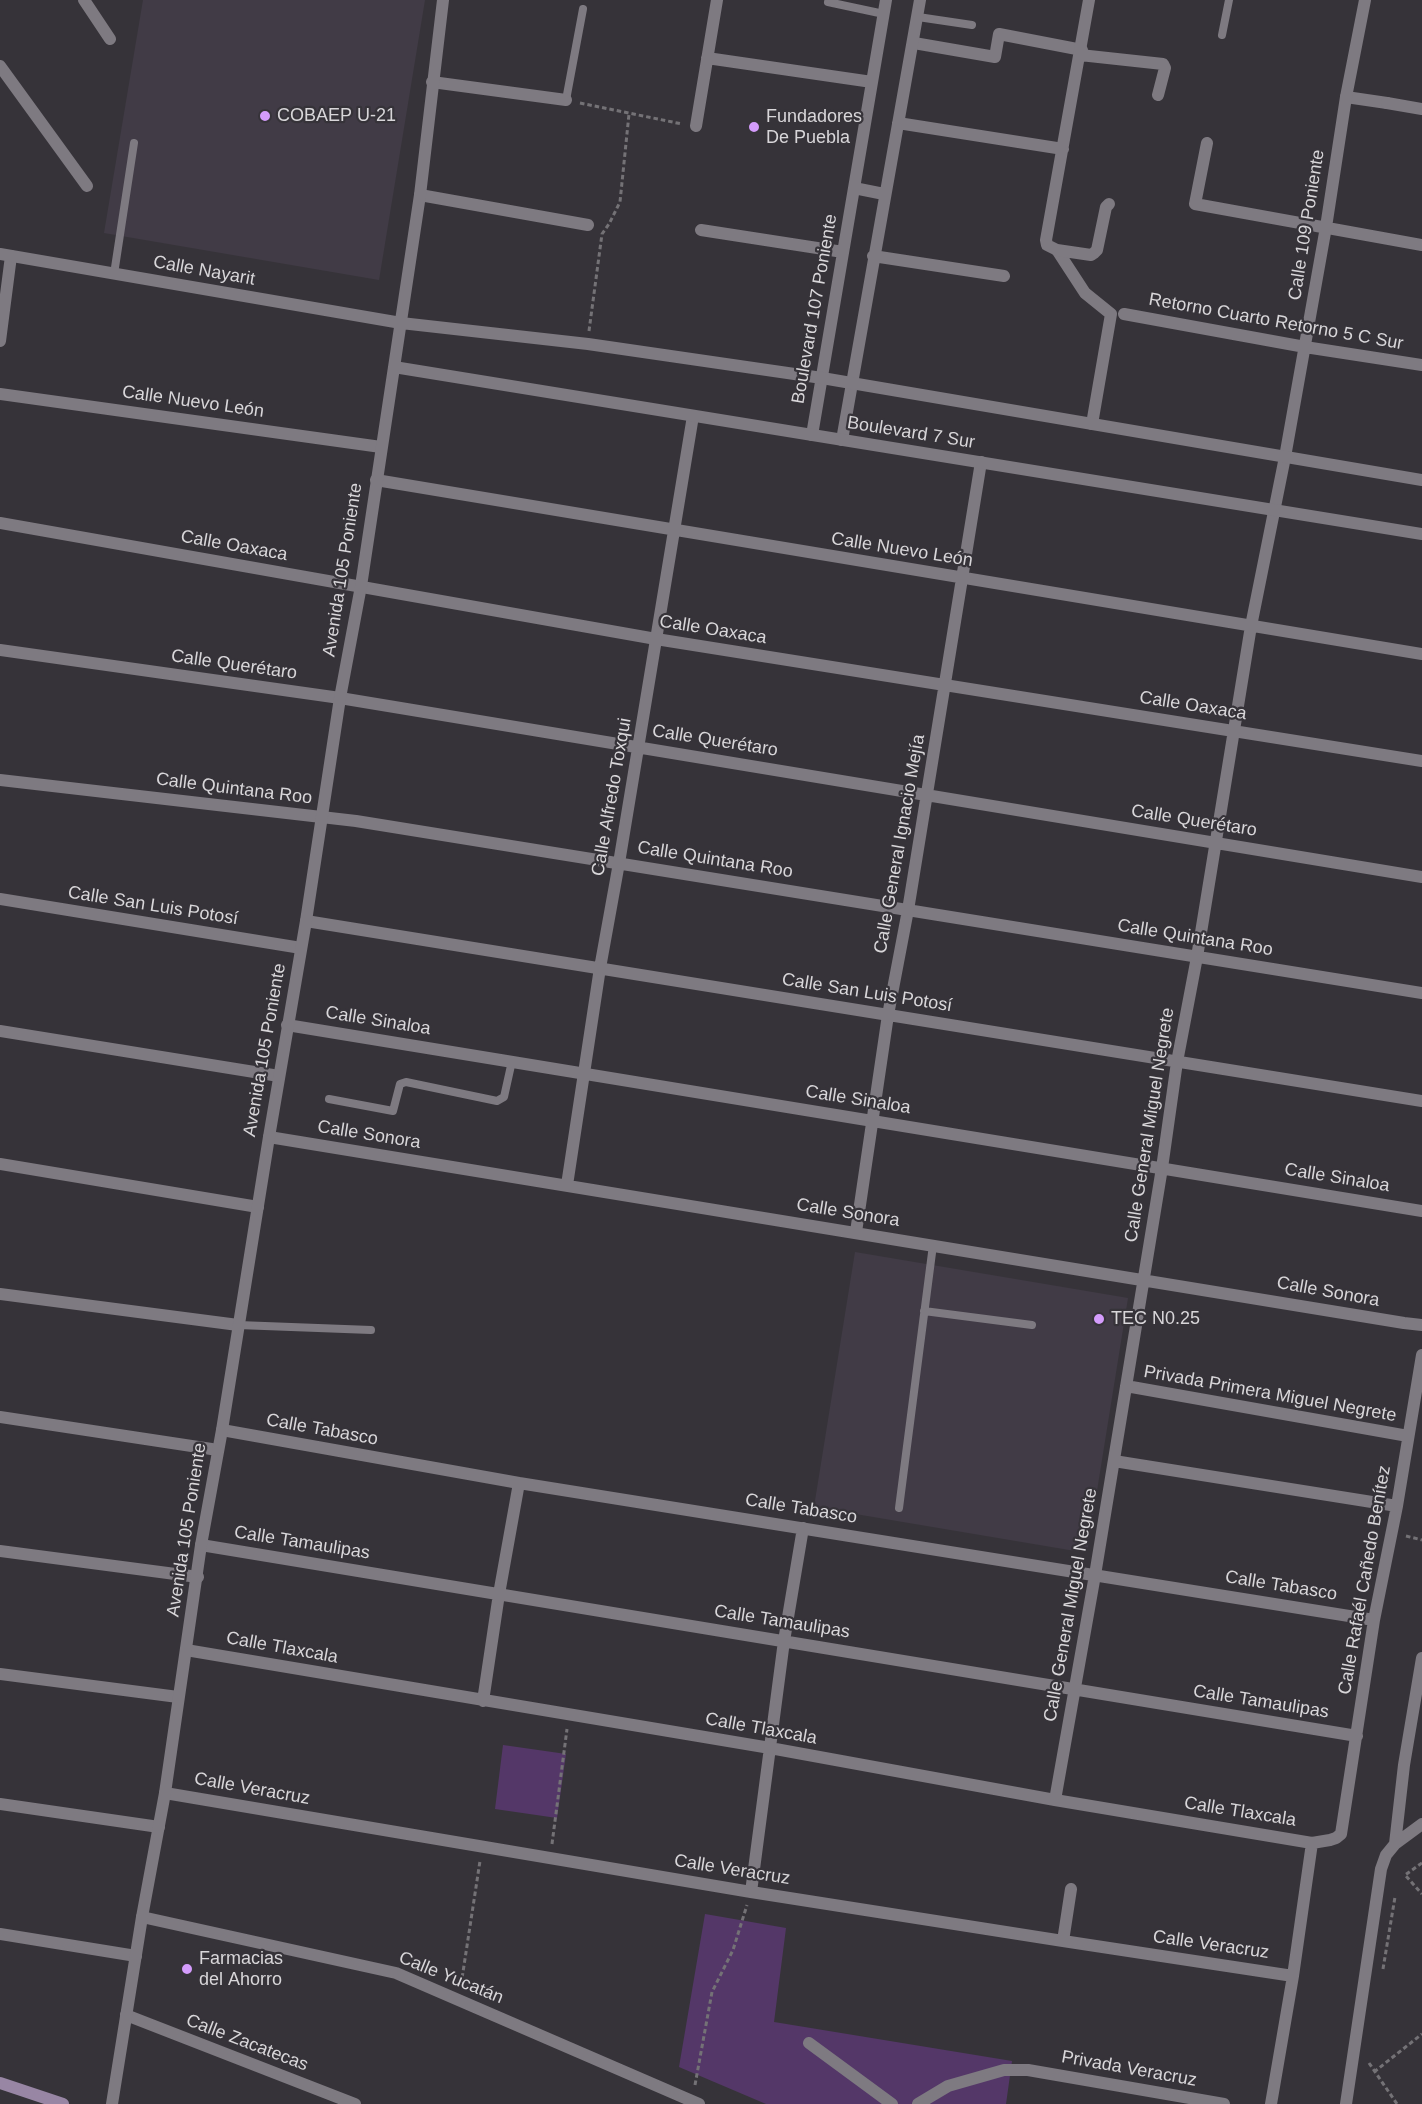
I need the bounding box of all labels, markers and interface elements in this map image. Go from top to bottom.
place label: COBAEP U-21 [277,105,396,127]
place label: Fundadores De Puebla [766,106,862,148]
marker: COBAEP U-21 [258,109,272,123]
marker: Fundadores De Puebla [747,120,761,134]
street label: Calle 109 Poniente [1284,148,1330,302]
street label: Boulevard 107 Poniente [788,213,842,405]
street label: Calle Nayarit [151,251,257,291]
street label: Retorno Cuarto Retorno 5 C Sur [1147,289,1405,355]
street label: Calle Nuevo León [121,381,265,423]
street label: Boulevard 7 Sur [846,412,976,454]
street label: Avenida 105 Poniente [319,481,367,659]
street label: Calle Oaxaca [179,526,289,566]
street label: Calle Nuevo León [830,528,974,572]
street label: Calle Oaxaca [658,611,768,649]
street label: Calle Querétaro [170,645,298,685]
street label: Calle Oaxaca [1138,687,1248,725]
street label: Calle Alfredo Toxqui [587,716,637,878]
street label: Calle Querétaro [651,720,779,762]
street label: Calle General Ignacio Mejía [870,733,930,955]
street label: Calle Quintana Roo [155,769,313,809]
street label: Calle Querétaro [1130,800,1258,842]
street label: Calle Quintana Roo [636,837,794,883]
street label: Calle San Luis Potosí [66,882,240,930]
street label: Calle Quintana Roo [1116,915,1274,961]
street label: Avenida 105 Poniente [239,962,291,1138]
street label: Calle San Luis Potosí [780,969,954,1017]
street label: Calle Sinaloa [324,1002,432,1040]
street label: Calle General Miguel Negrete [1121,1006,1179,1244]
street label: Calle Sinaloa [804,1081,912,1119]
street label: Calle Sonora [316,1116,422,1154]
street label: Calle Sinaloa [1283,1159,1391,1197]
street label: Calle Sonora [795,1194,901,1232]
street label: Calle Sonora [1275,1272,1381,1312]
place label: TEC N0.25 [1111,1308,1200,1330]
marker: TEC N0.25 [1092,1312,1106,1326]
street label: Privada Primera Miguel Negrete [1142,1361,1398,1427]
street label: Calle Tabasco [264,1410,380,1450]
street label: Avenida 105 Poniente [163,1441,211,1619]
street label: Calle Rafaél Cañedo Benítez [1334,1464,1396,1696]
street label: Calle General Miguel Negrete [1040,1486,1102,1724]
street label: Calle Tabasco [743,1489,859,1529]
street label: Calle Tamaulipas [233,1522,371,1564]
street label: Calle Tabasco [1223,1566,1339,1606]
street label: Calle Tamaulipas [713,1601,851,1643]
street label: Calle Tlaxcala [224,1628,340,1668]
street label: Calle Tamaulipas [1192,1681,1330,1723]
street label: Calle Tlaxcala [703,1709,819,1749]
street label: Calle Veracruz [192,1768,312,1810]
street label: Calle Tlaxcala [1182,1792,1298,1832]
street label: Calle Veracruz [673,1850,791,1890]
street label: Calle Veracruz [1152,1926,1270,1964]
street label: Calle Yucatán [395,1947,507,2009]
place label: Farmacias del Ahorro [199,1948,283,1990]
marker: Farmacias del Ahorro [180,1962,194,1976]
street label: Calle Zacatecas [183,2010,311,2076]
street label: Privada Veracruz [1060,2046,1198,2092]

